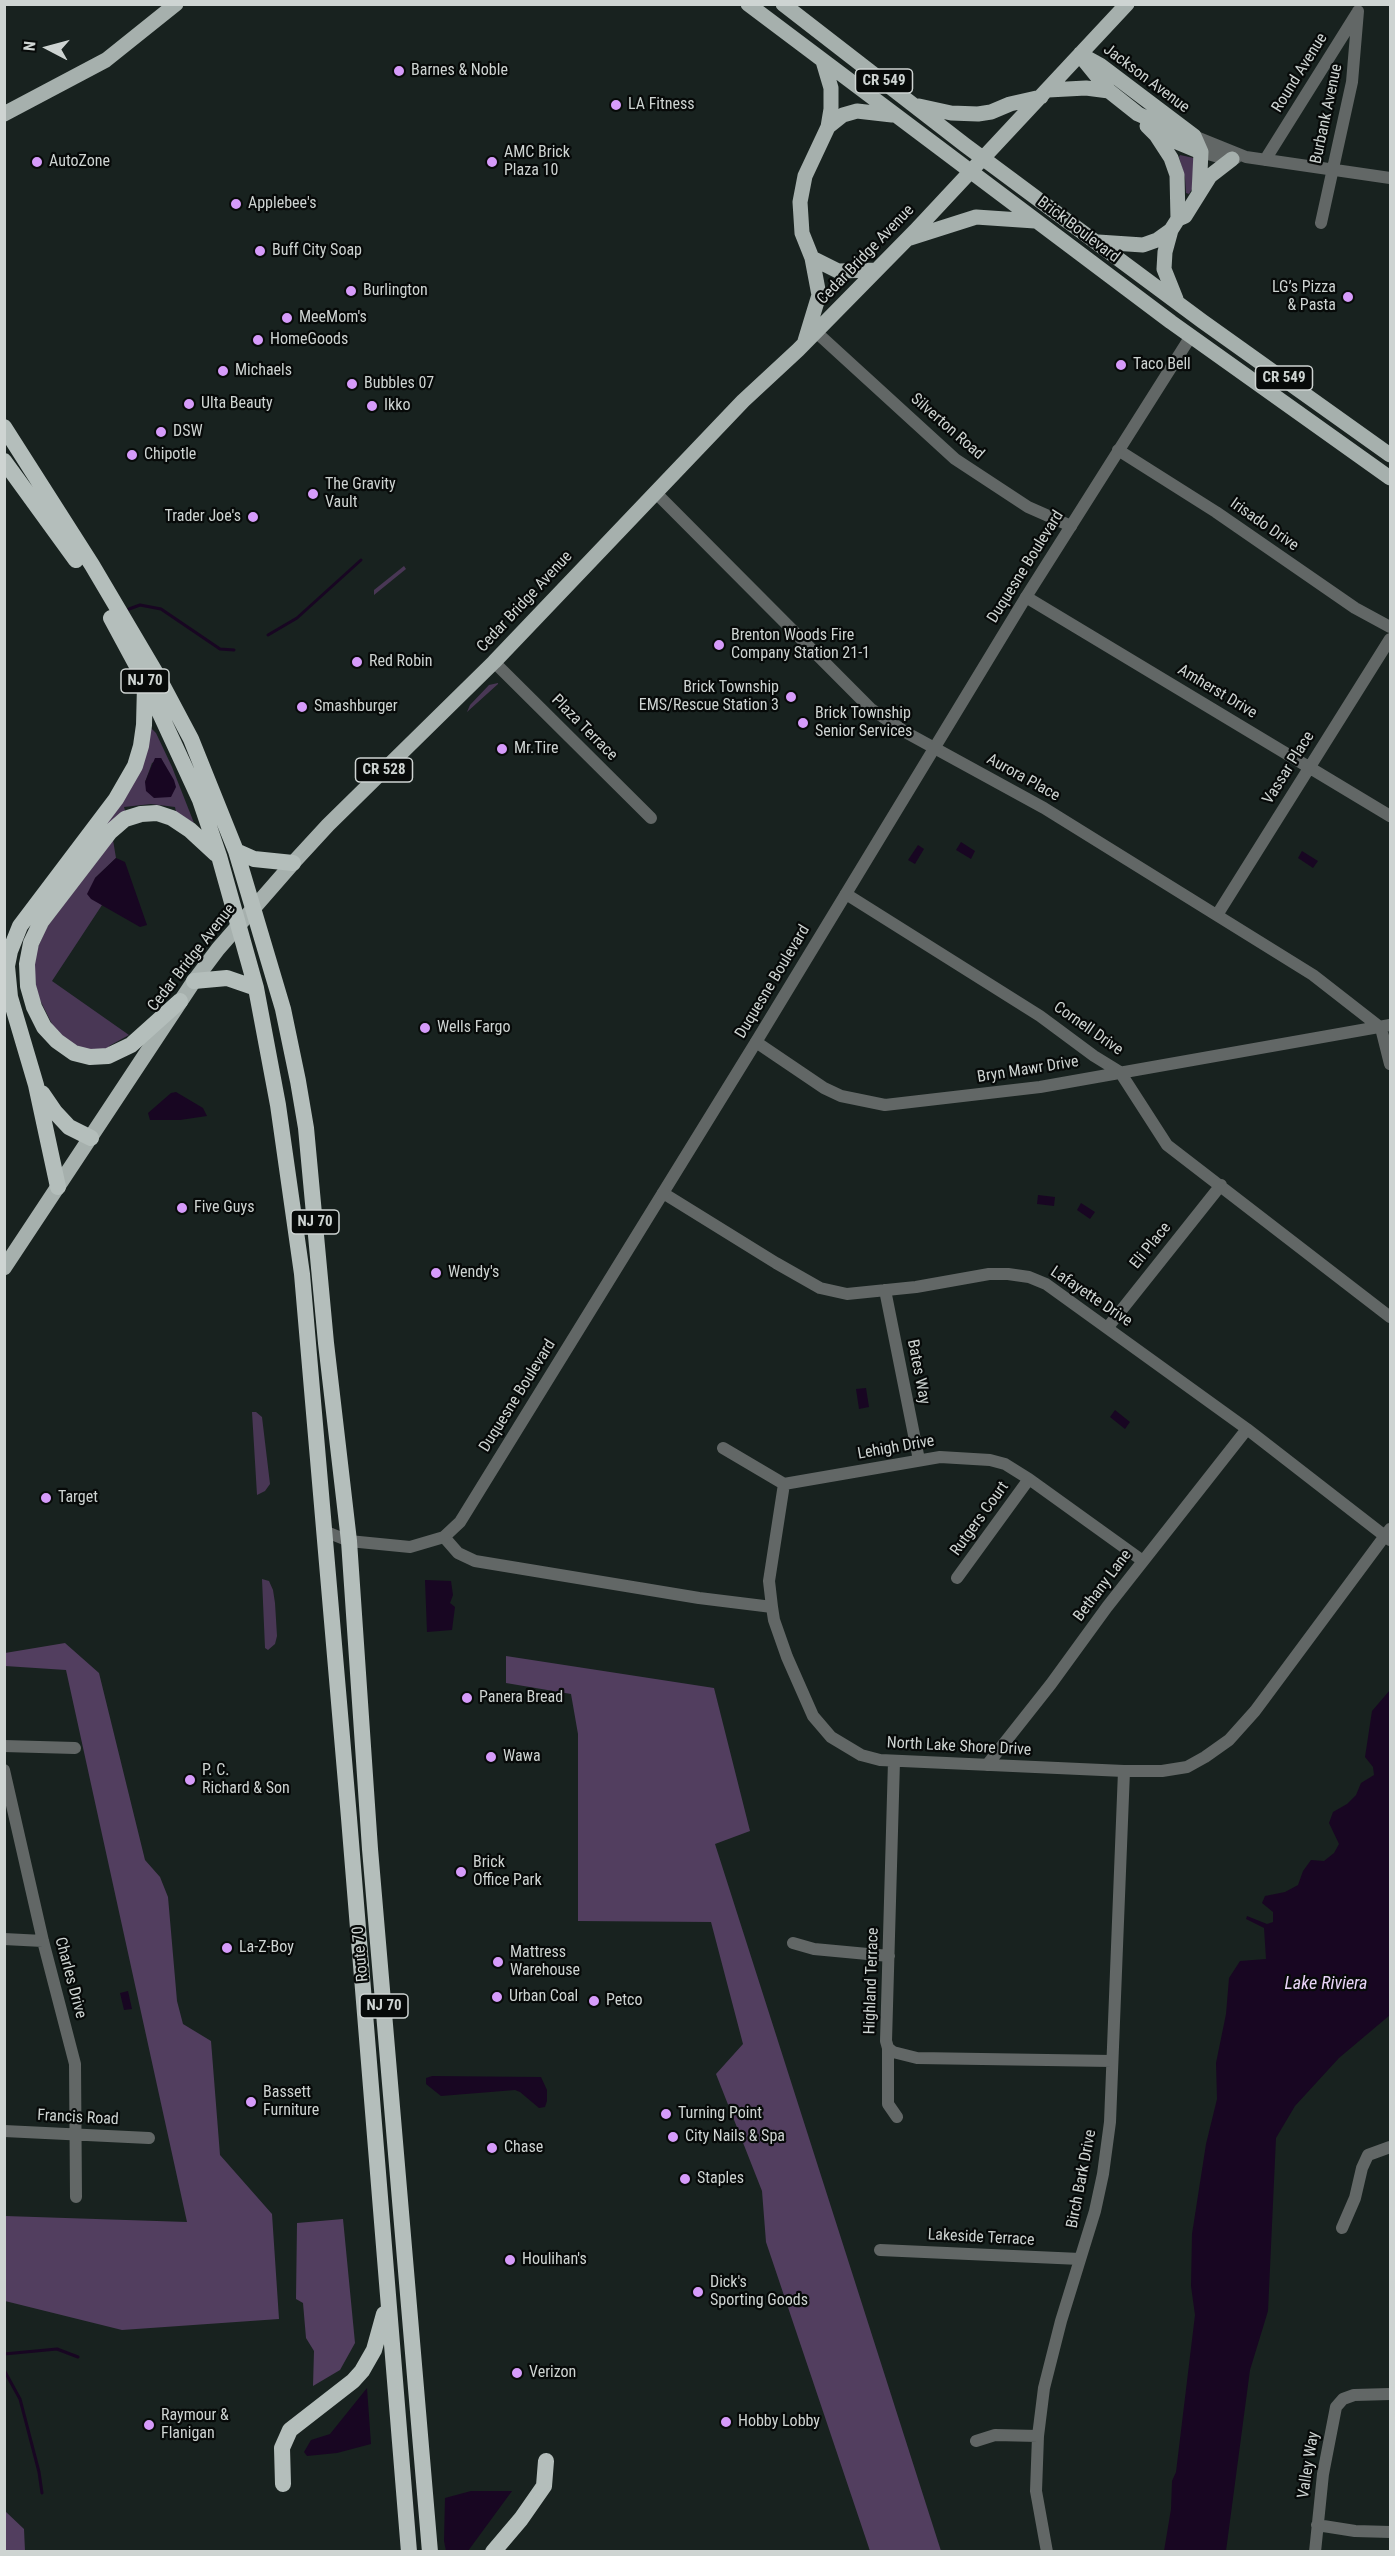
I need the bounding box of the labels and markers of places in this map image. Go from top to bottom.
place label: Barnes & Noble [411,61,508,81]
marker: Barnes & Noble [392,64,406,78]
place label: LA Fitness [628,95,695,115]
marker: LA Fitness [609,98,623,112]
place label: AMC Brick Plaza 10 [504,143,570,181]
place label: AutoZone [49,152,110,172]
marker: AutoZone [30,155,44,169]
marker: AMC Brick Plaza 10 [485,155,499,169]
place label: Applebee's [248,194,316,214]
marker: Applebee's [229,197,243,211]
place label: Buff City Soap [272,241,362,261]
marker: Buff City Soap [253,244,267,258]
place label: LG’s Pizza & Pasta [1272,278,1336,316]
place label: Burlington [363,281,428,301]
marker: Burlington [344,284,358,298]
marker: LG’s Pizza & Pasta [1341,290,1355,304]
place label: MeeMom's [299,308,367,328]
marker: MeeMom's [280,311,294,325]
place label: HomeGoods [270,330,348,350]
marker: HomeGoods [251,333,265,347]
place label: Taco Bell [1133,355,1191,375]
marker: Taco Bell [1114,358,1128,372]
place label: Michaels [235,361,292,381]
marker: Michaels [216,364,230,378]
place label: Bubbles 07 [364,374,434,394]
marker: Bubbles 07 [345,377,359,391]
place label: Ulta Beauty [201,394,273,414]
place label: Ikko [384,396,410,416]
marker: Ulta Beauty [182,397,196,411]
marker: Ikko [365,399,379,413]
place label: DSW [173,422,203,442]
marker: DSW [154,425,168,439]
place label: Chipotle [144,445,196,465]
marker: Chipotle [125,448,139,462]
place label: The Gravity Vault [325,475,396,513]
marker: The Gravity Vault [306,487,320,501]
place label: Trader Joe's [164,507,241,527]
marker: Trader Joe's [246,510,260,524]
place label: Brenton Woods Fire Company Station 21-1 [731,626,870,664]
marker: Brenton Woods Fire Company Station 21-1 [712,638,726,652]
place label: Red Robin [369,652,432,672]
marker: Red Robin [350,655,364,669]
place label: Brick Township EMS/Rescue Station 3 [639,678,779,716]
marker: Brick Township EMS/Rescue Station 3 [784,690,798,704]
place label: Smashburger [314,697,398,717]
marker: Smashburger [295,700,309,714]
place label: Brick Township Senior Services [815,704,912,742]
marker: Brick Township Senior Services [796,716,810,730]
place label: Mr.Tire [514,739,558,759]
marker: Mr.Tire [495,742,509,756]
place label: Wells Fargo [437,1018,510,1038]
marker: Wells Fargo [418,1021,432,1035]
place label: Five Guys [194,1198,254,1218]
marker: Five Guys [175,1201,189,1215]
place label: Wendy's [448,1263,499,1283]
marker: Wendy's [429,1266,443,1280]
place label: Target [58,1488,98,1508]
marker: Target [39,1491,53,1505]
place label: Panera Bread [479,1688,563,1708]
marker: Panera Bread [460,1691,474,1705]
place label: Wawa [503,1747,541,1767]
marker: Wawa [484,1750,498,1764]
place label: P. C. Richard & Son [202,1761,290,1799]
marker: P. C. Richard & Son [183,1773,197,1787]
place label: Brick Office Park [473,1853,542,1891]
marker: Brick Office Park [454,1865,468,1879]
place label: La-Z-Boy [239,1938,294,1958]
marker: La-Z-Boy [220,1941,234,1955]
place label: Mattress Warehouse [510,1943,580,1981]
marker: Mattress Warehouse [491,1955,505,1969]
place label: Urban Coal [509,1987,578,2007]
marker: Urban Coal [490,1990,504,2004]
place label: Petco [606,1991,642,2011]
marker: Petco [587,1994,601,2008]
place label: Bassett Furniture [263,2083,319,2121]
marker: Bassett Furniture [244,2095,258,2109]
place label: Turning Point [678,2104,762,2124]
marker: Turning Point [659,2107,673,2121]
place label: City Nails & Spa [685,2127,785,2147]
marker: City Nails & Spa [666,2130,680,2144]
place label: Chase [504,2138,543,2158]
marker: Chase [485,2141,499,2155]
place label: Staples [697,2169,744,2189]
marker: Staples [678,2172,692,2186]
place label: Houlihan's [522,2250,587,2270]
marker: Houlihan's [503,2253,517,2267]
place label: Dick's Sporting Goods [710,2273,808,2311]
marker: Dick's Sporting Goods [691,2285,705,2299]
place label: Verizon [529,2363,576,2383]
marker: Verizon [510,2366,524,2380]
place label: Raymour & Flanigan [161,2406,229,2444]
place label: Hobby Lobby [738,2412,820,2432]
marker: Hobby Lobby [719,2415,733,2429]
marker: Raymour & Flanigan [142,2418,156,2432]

